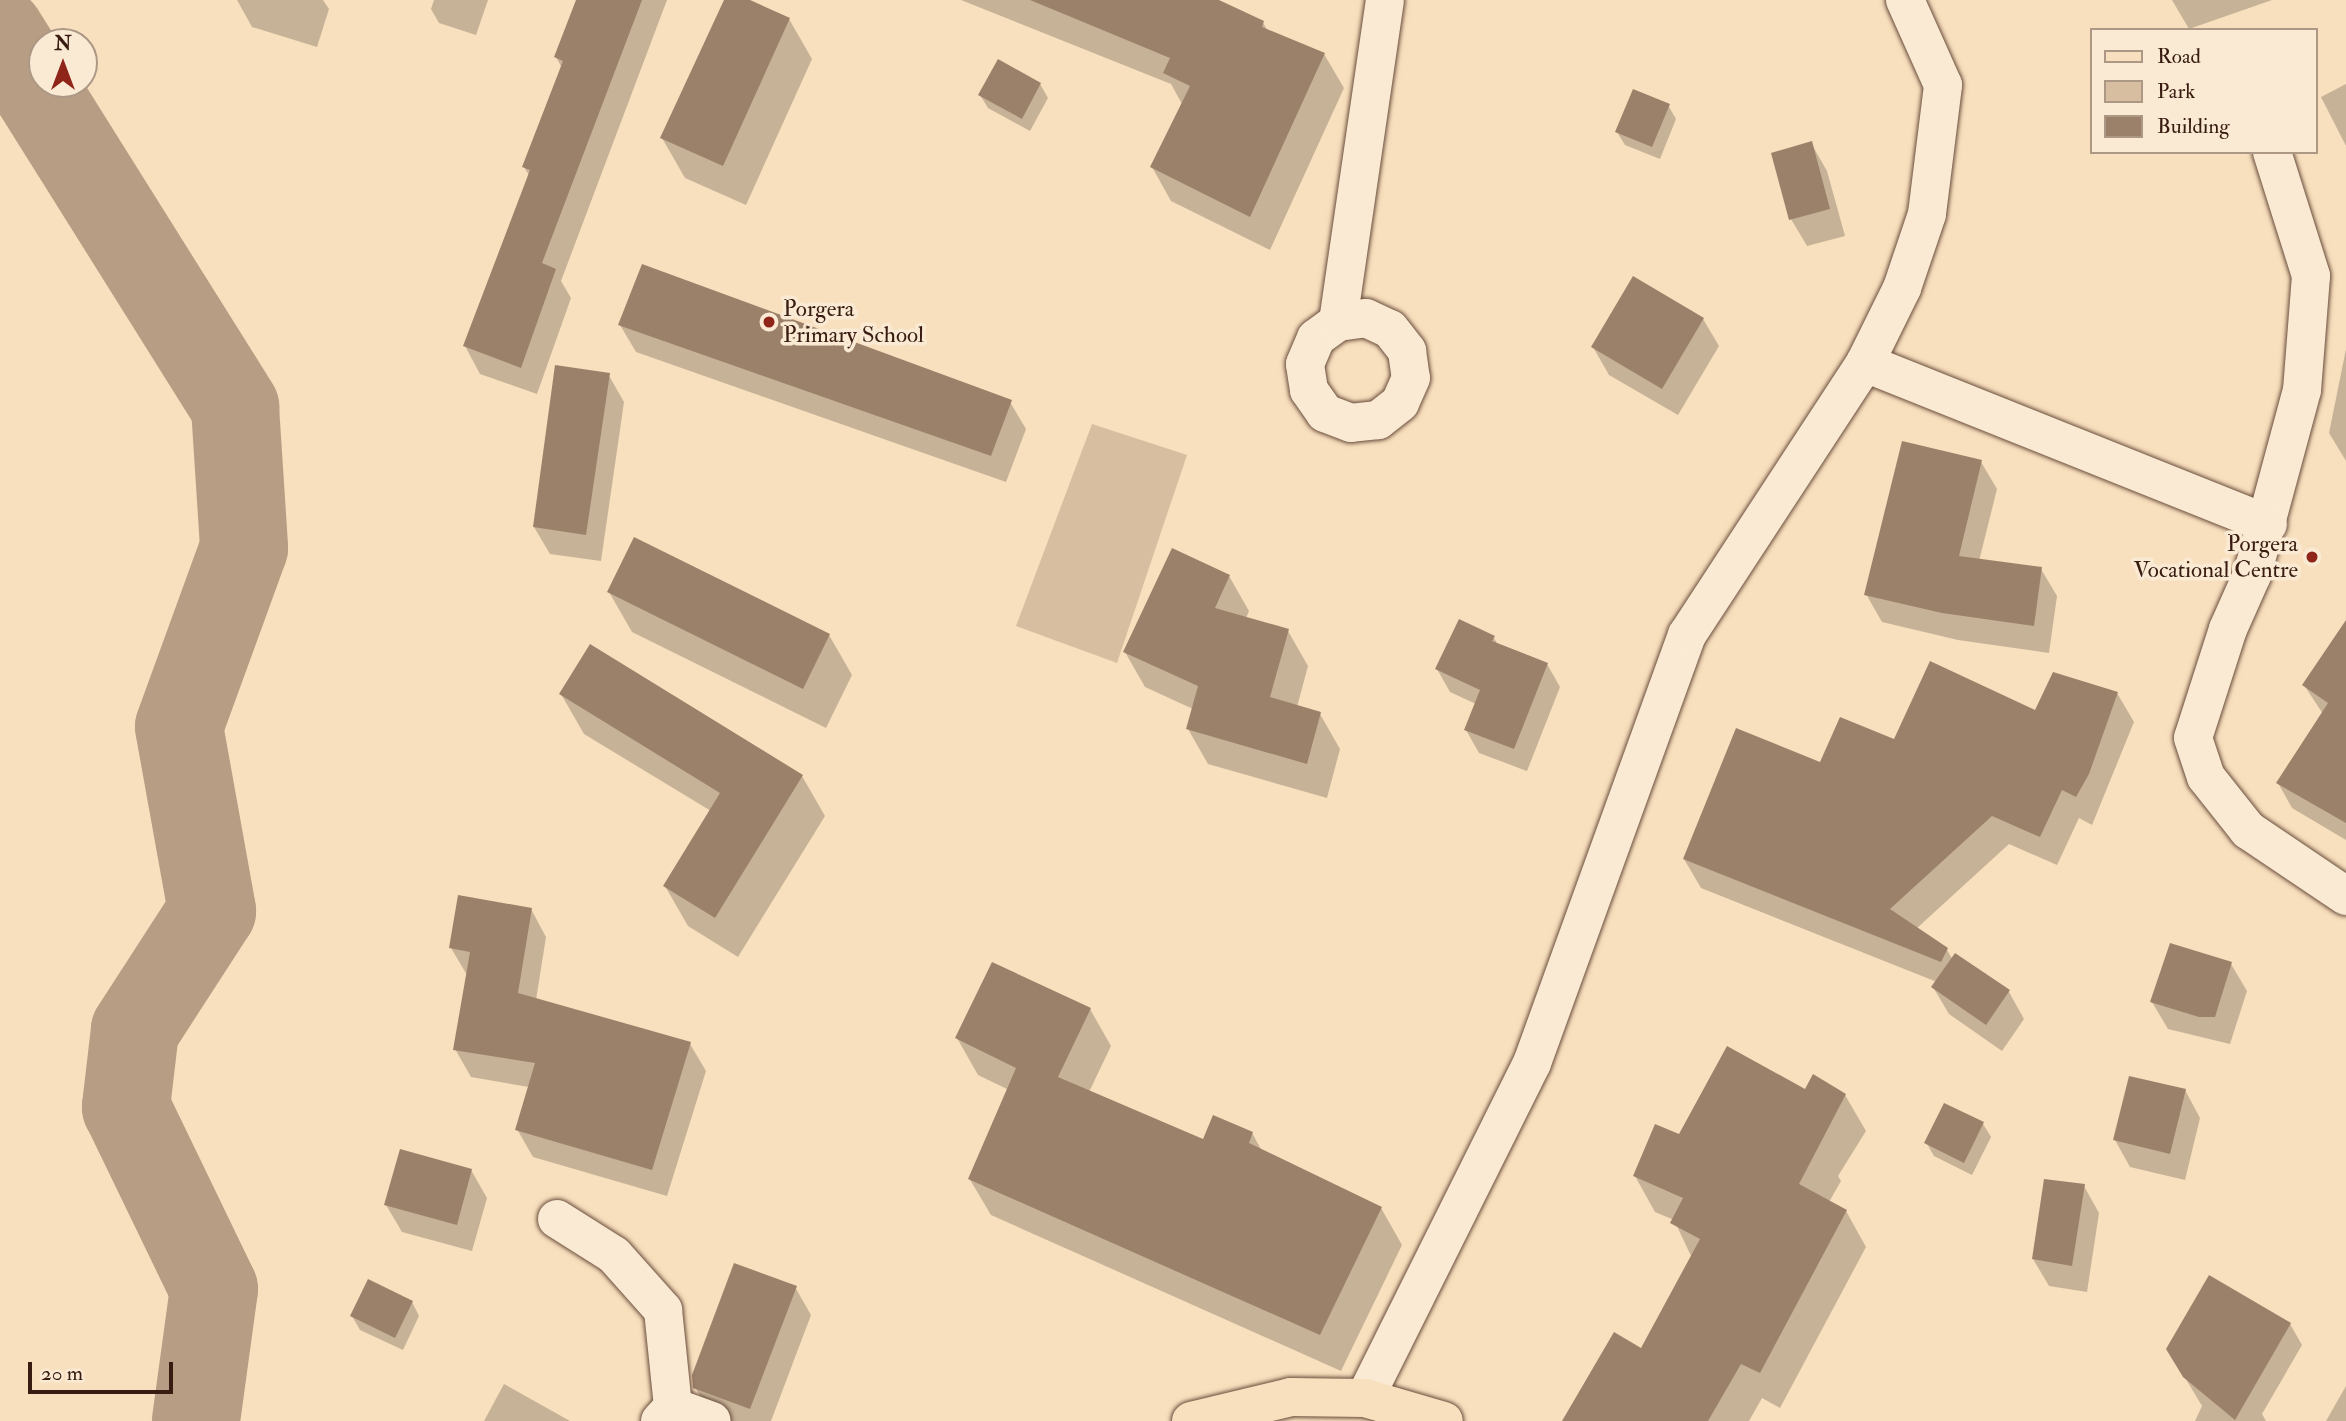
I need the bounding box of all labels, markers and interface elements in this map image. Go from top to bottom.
north arrow [28,28,98,98]
legend [2090,28,2318,154]
text: N [54,32,72,56]
text: Road [2157,43,2201,70]
text: Park [2157,78,2195,105]
text: Building [2157,113,2230,140]
place label: Porgera Primary School [783,295,924,349]
marker: Porgera Primary School [761,314,777,330]
place label: Porgera Vocational Centre [2134,530,2298,584]
marker: Porgera Vocational Centre [2304,549,2320,565]
scale bar [32,1348,177,1392]
text: 20 m [41,1360,83,1387]

